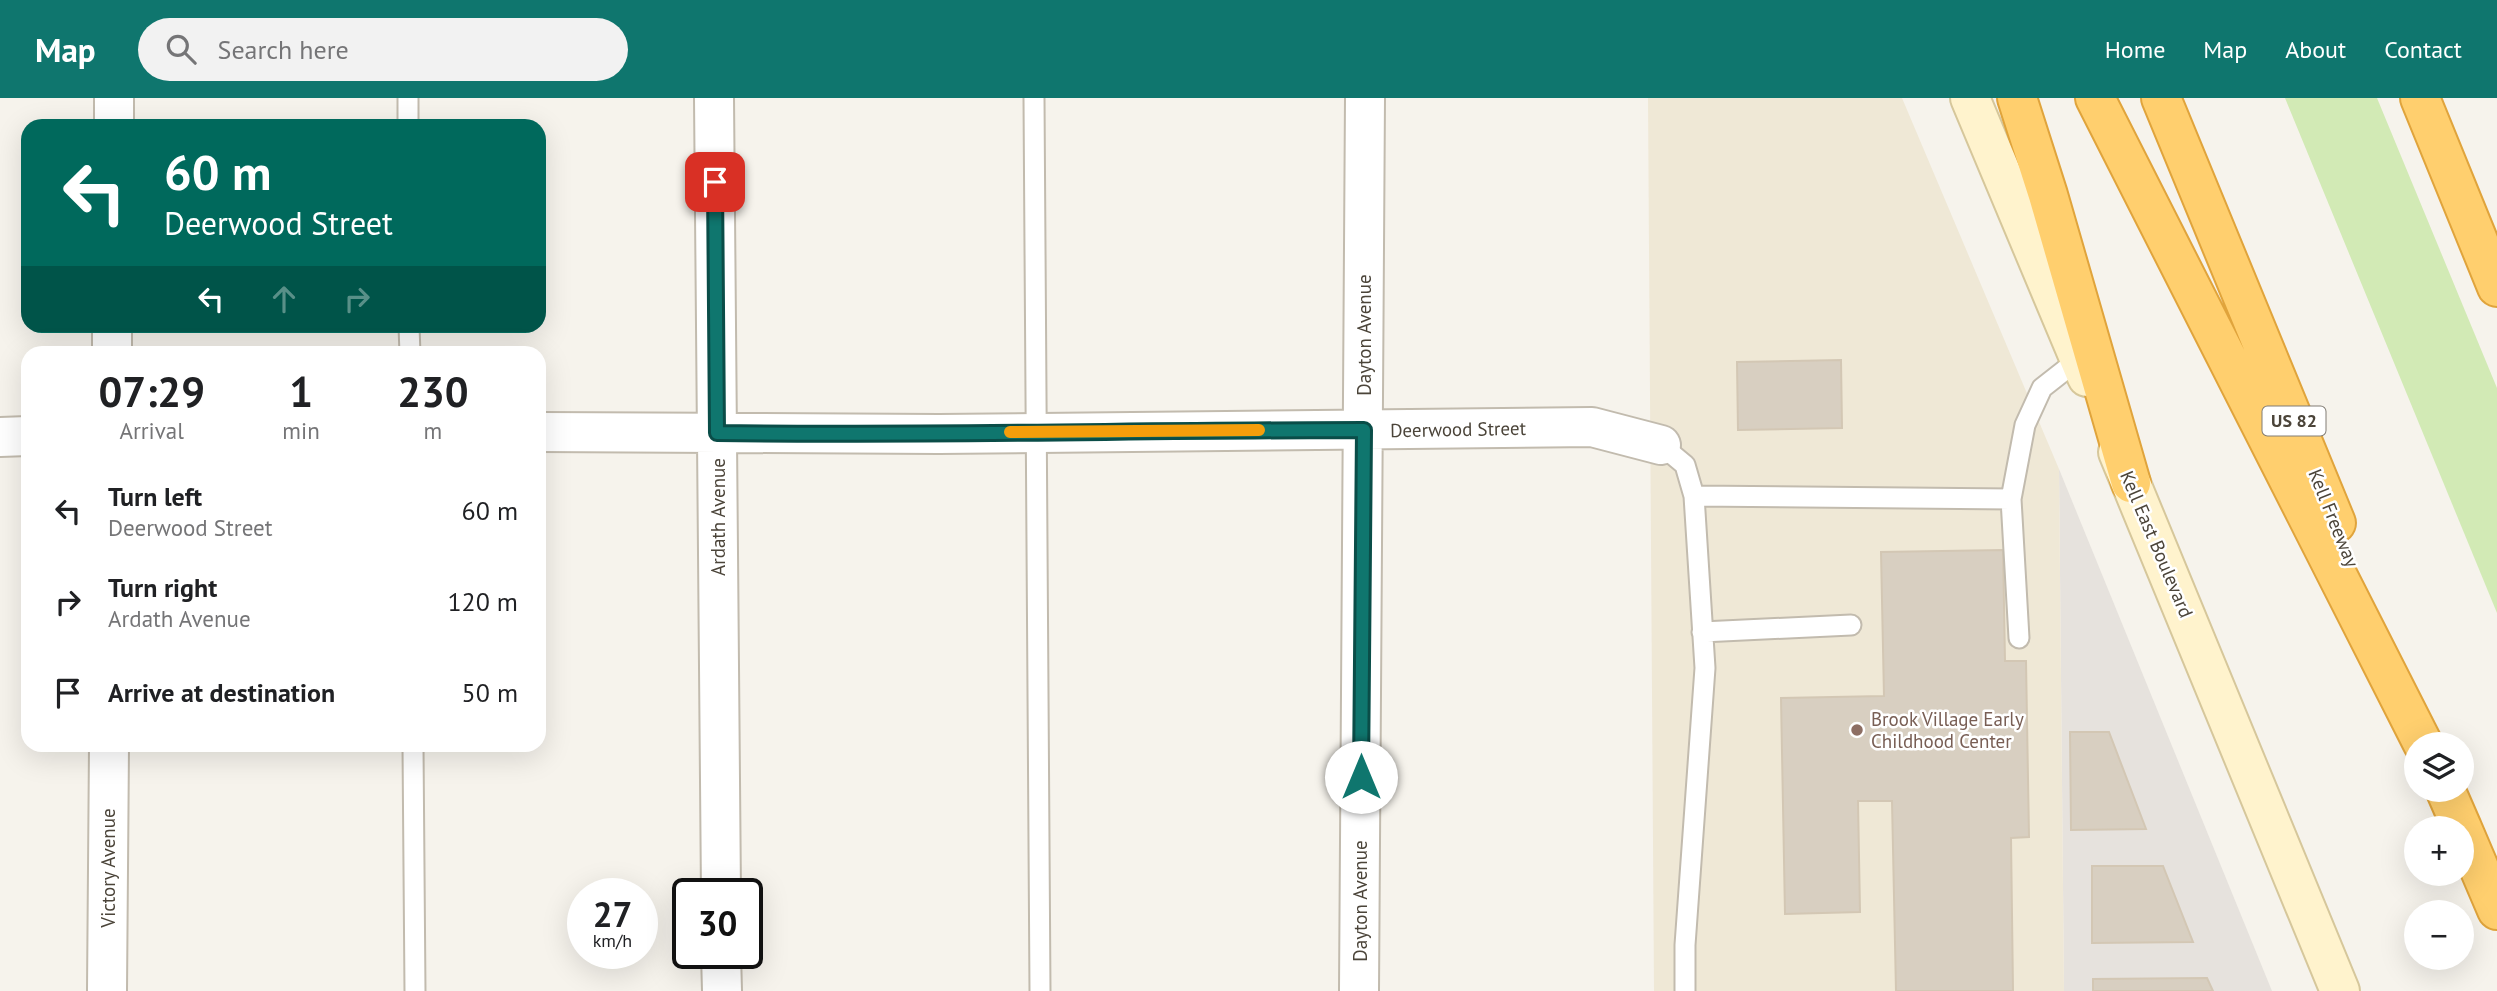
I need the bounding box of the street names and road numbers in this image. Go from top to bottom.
street label: Dayton Avenue [1352,274,1376,396]
road number: US 82 [2262,407,2326,436]
street label: Deerwood Street [1390,416,1527,442]
street label: Ardath Avenue [706,458,730,576]
street label: Kell Freeway [2303,465,2365,571]
street label: Kell East Boulevard [2115,467,2199,621]
street label: Victory Avenue [96,808,120,929]
street label: Dayton Avenue [1348,840,1372,962]

